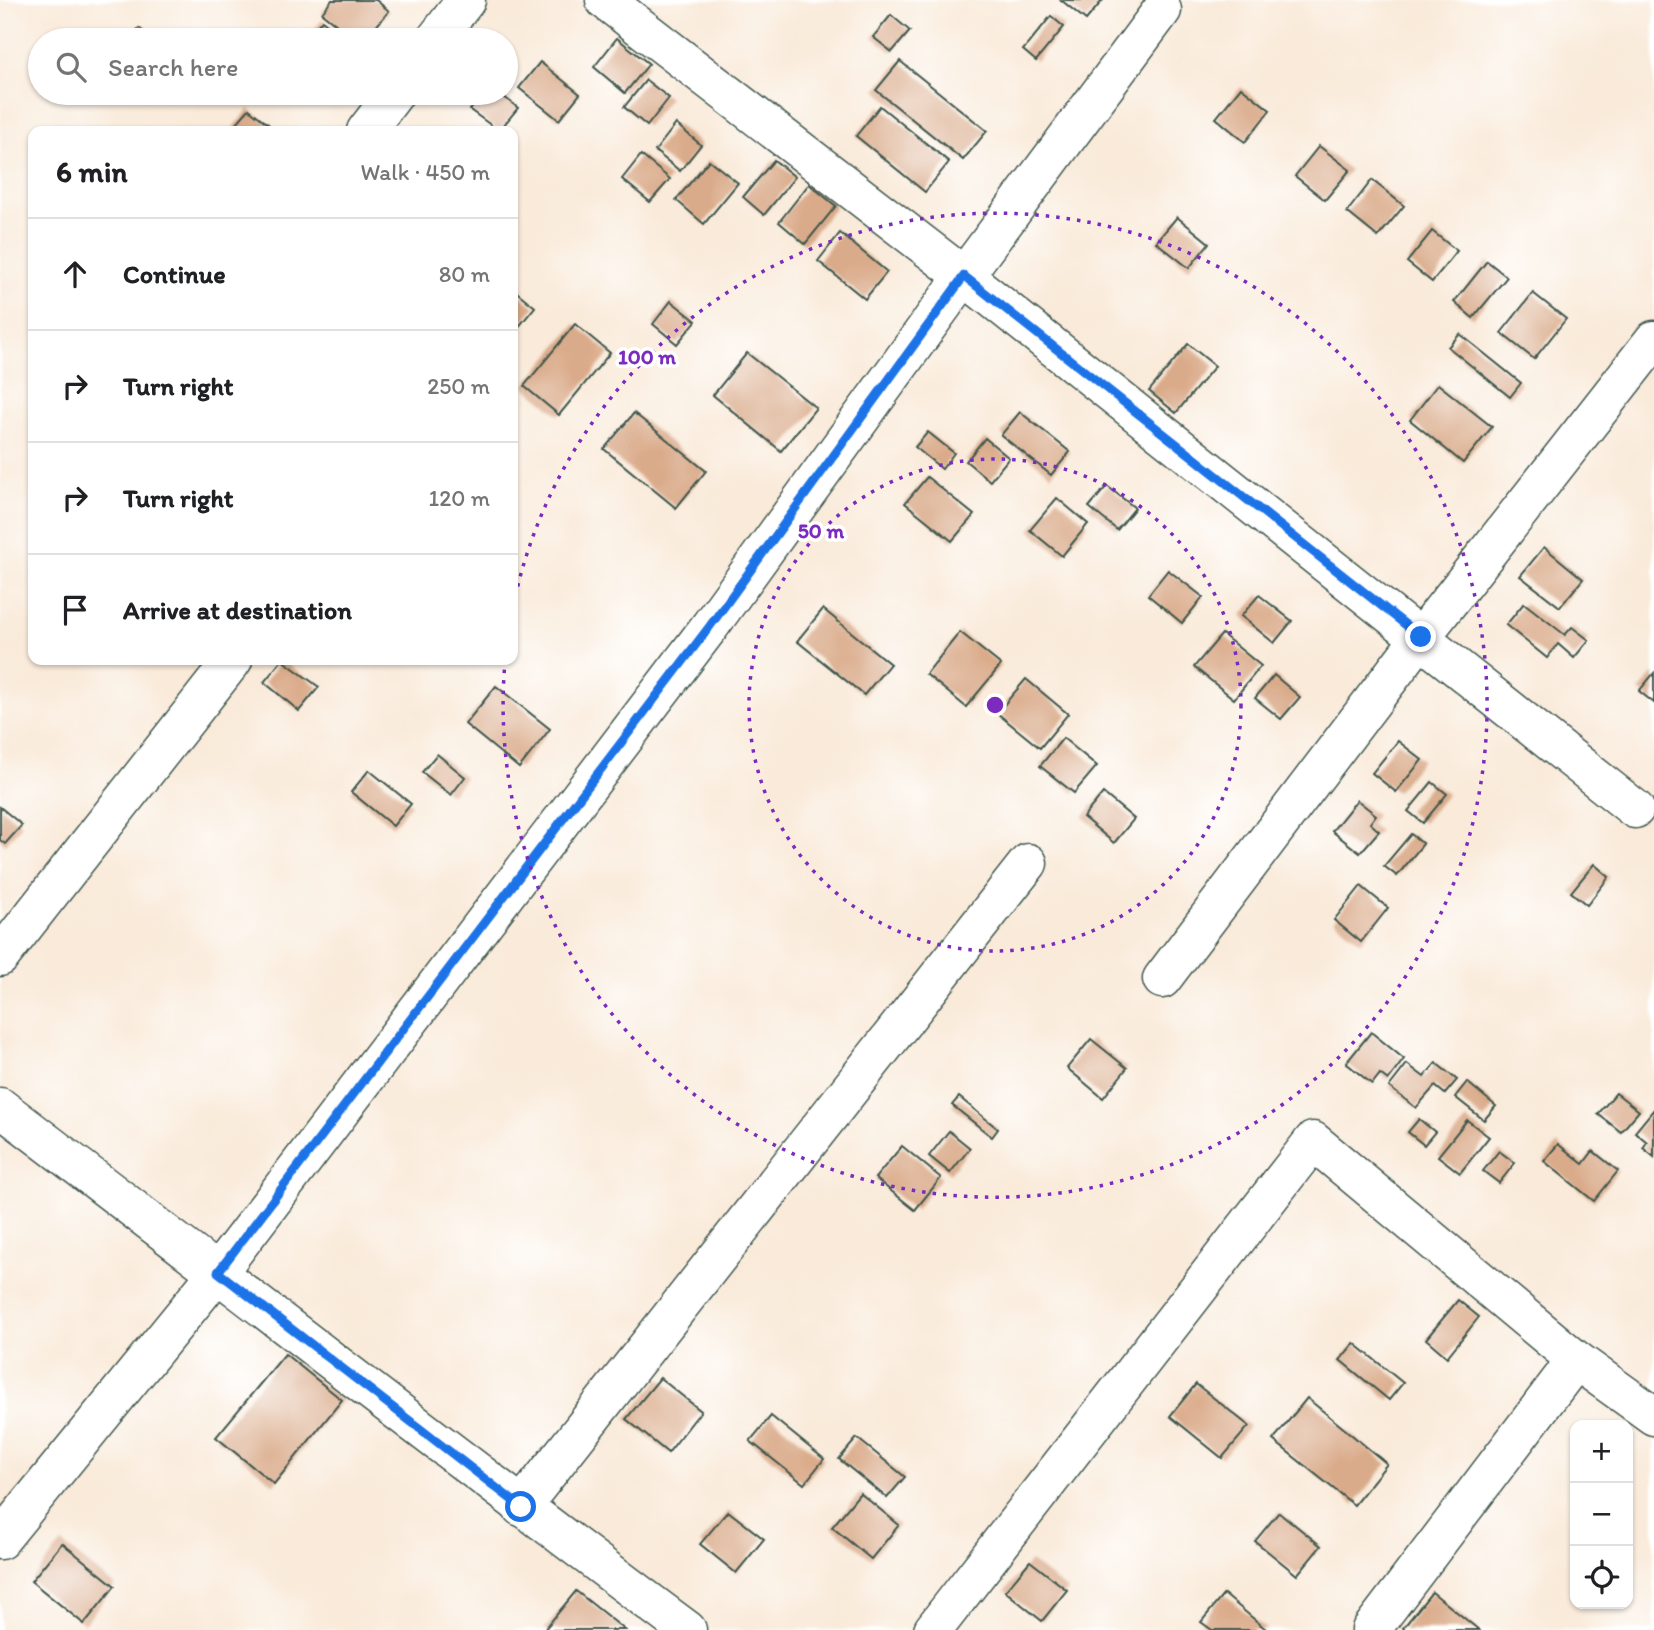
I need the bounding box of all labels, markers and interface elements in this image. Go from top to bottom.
search box [28,28,518,105]
icon: search [52,48,90,86]
text: Search here [108,51,238,83]
text: 6 min [56,153,128,190]
text: Walk · 450 m [360,158,490,186]
icon: ahead [56,255,94,293]
text: Continue [123,258,226,290]
text: 80 m [439,260,490,288]
text: 100 m [618,344,676,369]
icon: right [56,367,94,405]
text: Turn right [123,370,234,402]
text: 250 m [427,372,490,400]
icon: right [56,479,94,517]
text: Turn right [123,482,234,514]
text: 120 m [429,484,490,512]
text: 50 m [798,518,845,543]
icon: arrive [56,591,94,629]
text: Arrive at destination [123,594,352,626]
route end [1405,621,1436,652]
centre of rings [983,693,1007,717]
map controls [1570,1420,1633,1609]
button: + [1570,1420,1633,1483]
button: − [1570,1483,1633,1546]
route start [505,1491,536,1522]
button: locate [1570,1546,1633,1609]

